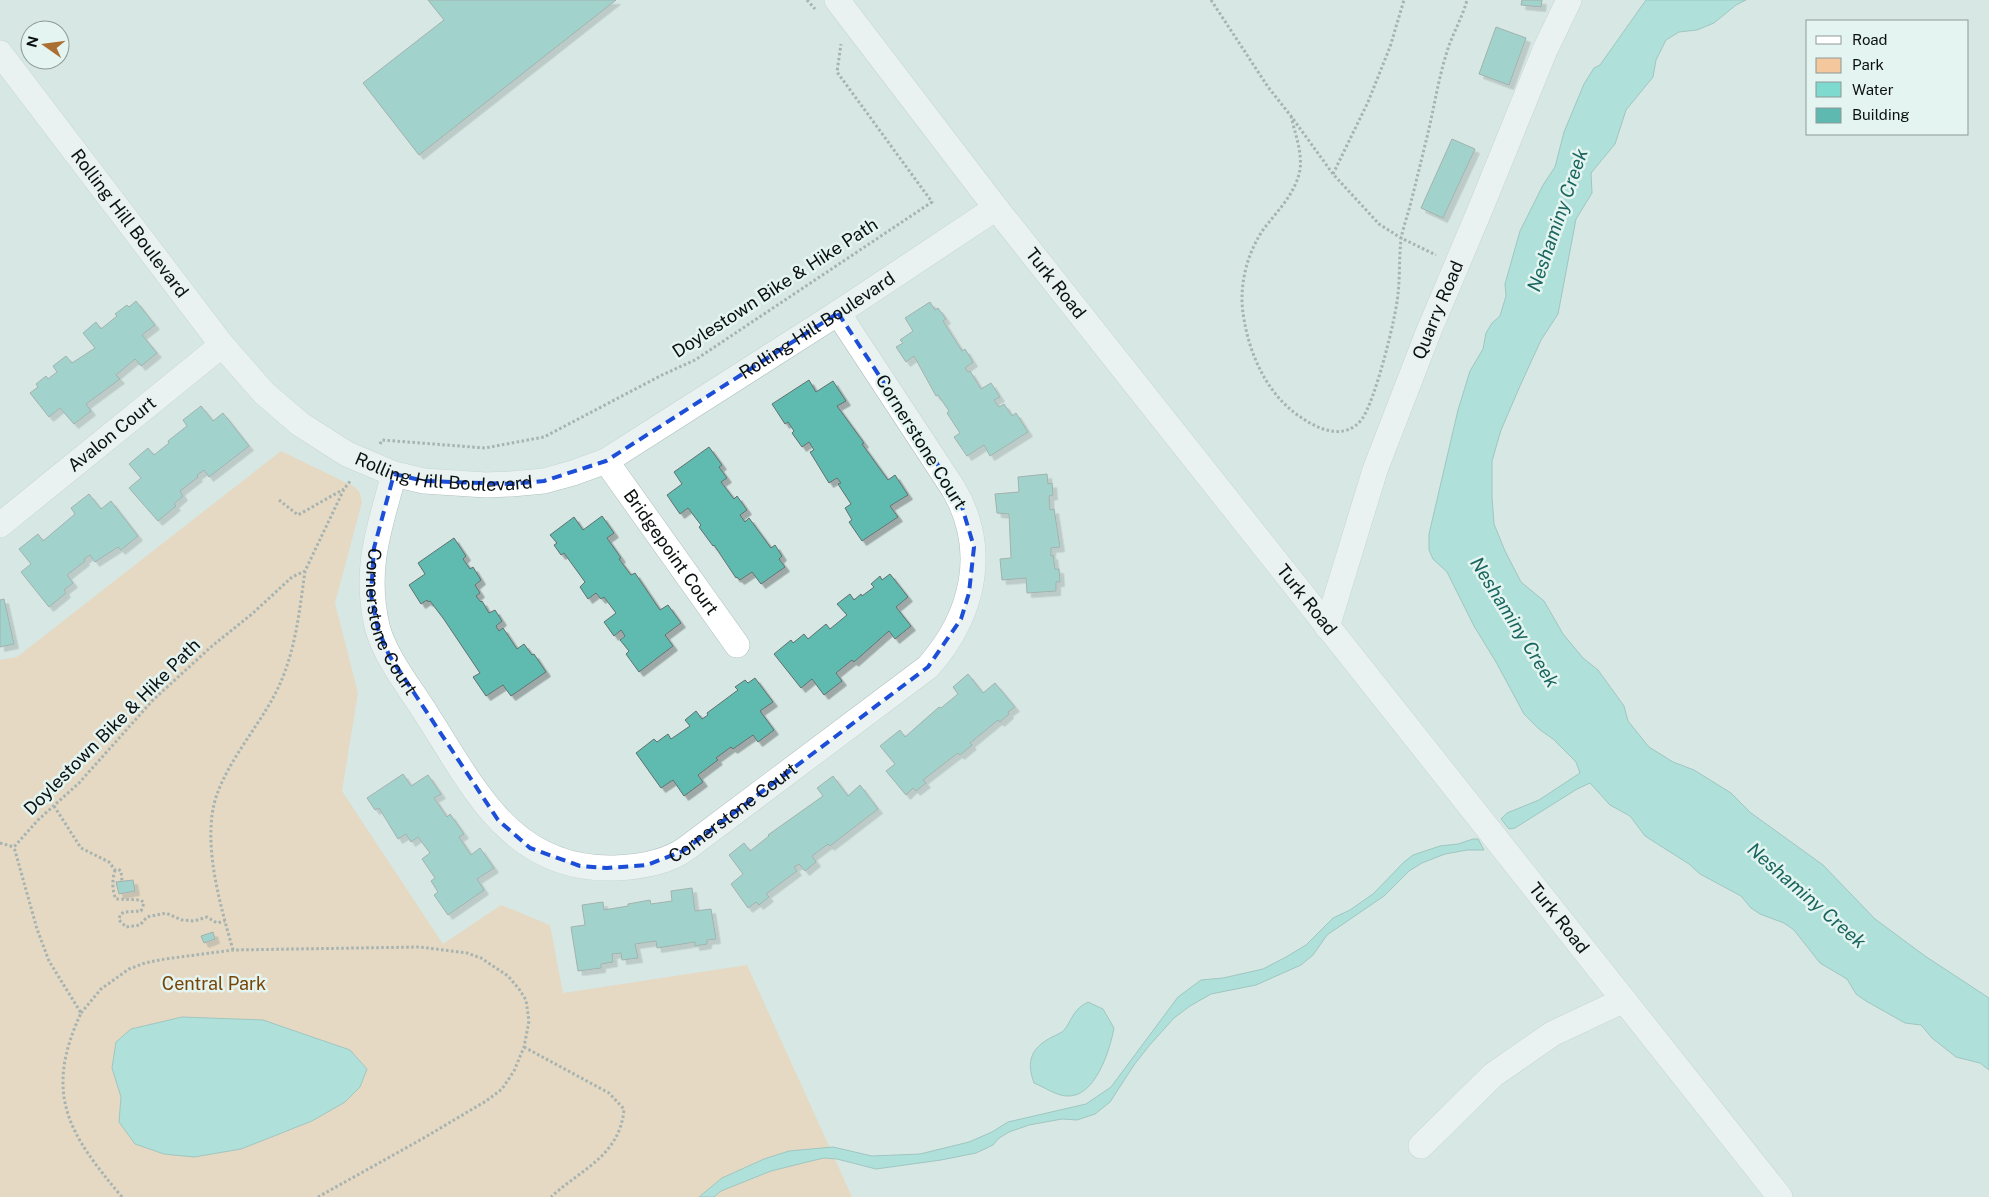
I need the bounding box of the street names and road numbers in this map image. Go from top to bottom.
street label: Rolling Hill Boulevard [67,145,193,301]
street label: Doylestown Bike & Hike Path [668,213,881,362]
street label: Turk Road [1022,243,1091,323]
street label: Quarry Road [1408,257,1467,362]
street label: Rolling Hill Boulevard [735,267,899,383]
street label: Cornerstone Court [872,371,971,513]
street label: Avalon Court [63,392,160,476]
street label: Rolling Hill Boulevard [352,448,533,495]
street label: Bridgepoint Court [620,485,723,619]
street label: Cornerstone Court [362,547,422,699]
street label: Turk Road [1273,560,1342,639]
street label: Doylestown Bike & Hike Path [19,634,204,819]
street label: Cornerstone Court [665,758,801,867]
street label: Turk Road [1525,878,1594,957]

